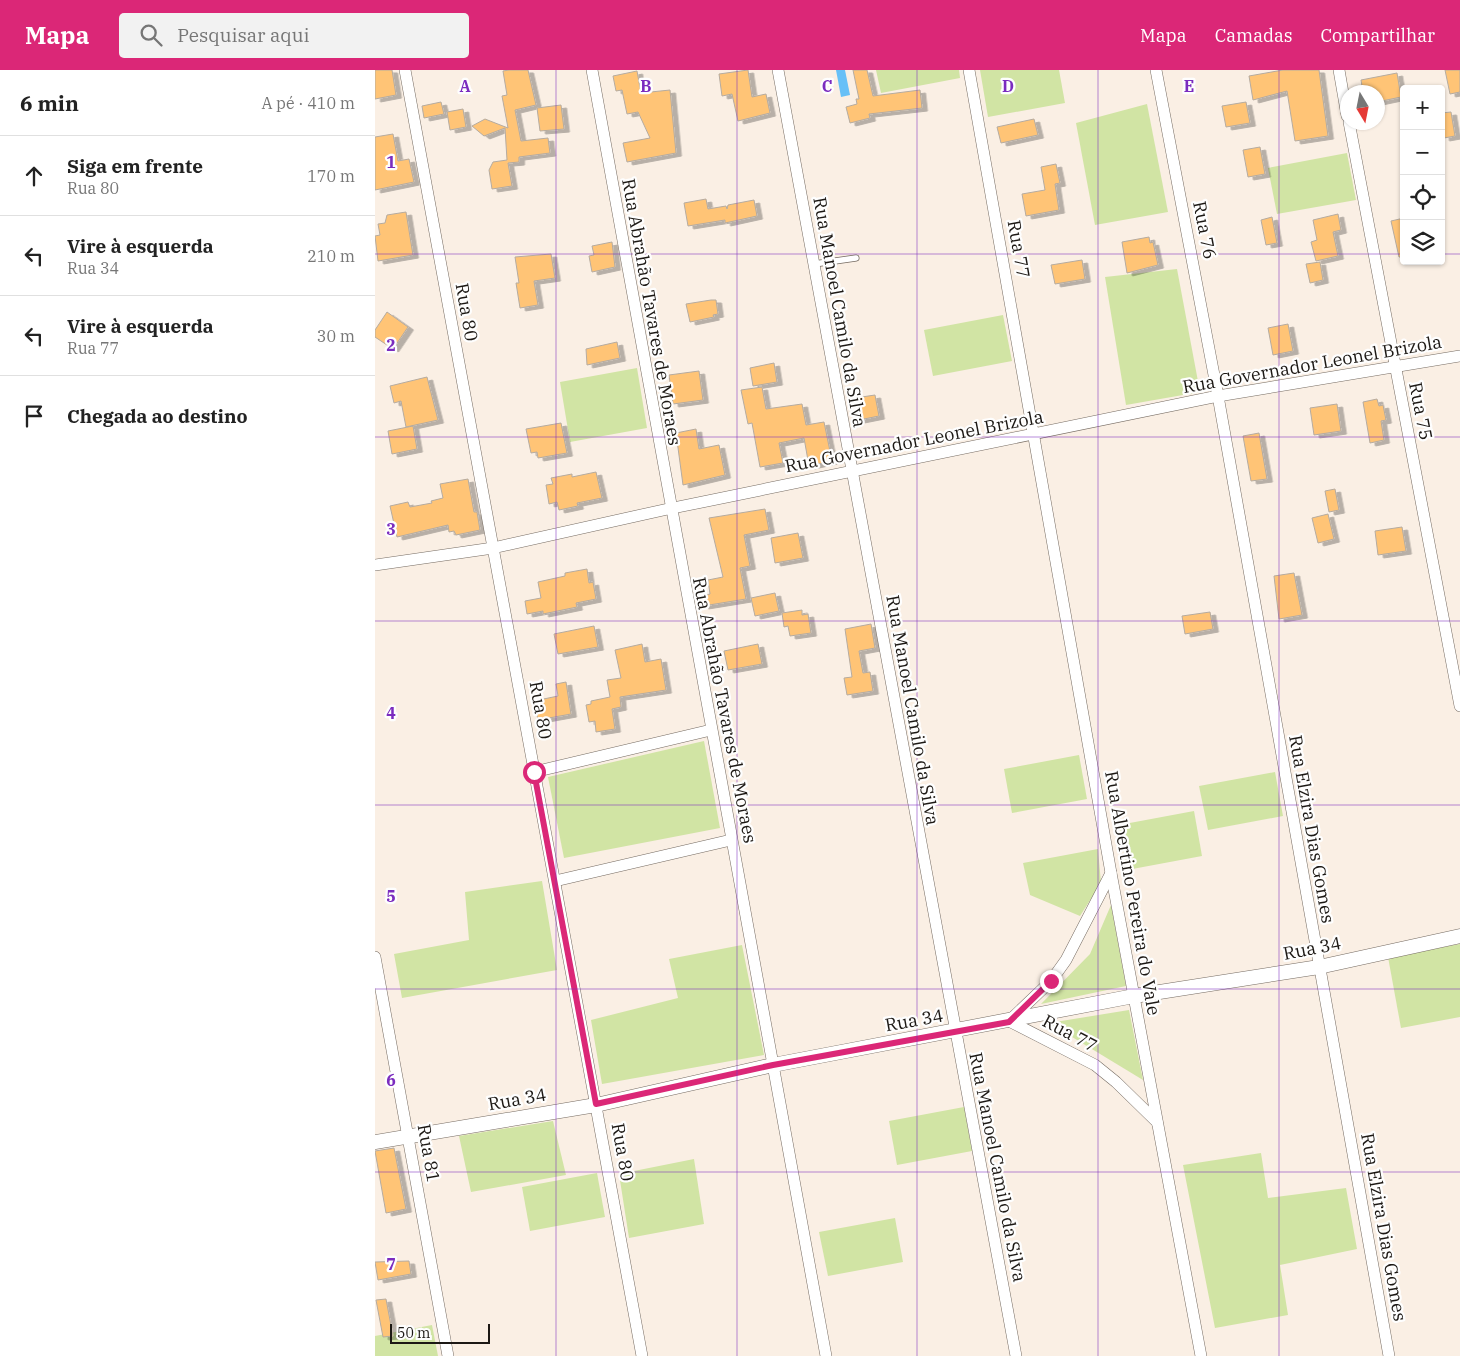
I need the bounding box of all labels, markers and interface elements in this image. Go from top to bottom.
search box [119,13,469,58]
text: Mapa [25,19,89,51]
icon: search [137,21,165,49]
text: Pesquisar aqui [177,23,309,47]
text: Mapa [1140,24,1187,47]
text: Camadas [1215,24,1293,47]
text: Compartilhar [1321,24,1435,47]
text: A [459,76,471,96]
text: B [640,76,652,96]
text: C [822,76,832,96]
text: D [1002,76,1014,96]
text: E [1184,76,1194,96]
north arrow [1340,85,1385,130]
map controls [1400,85,1445,265]
button: + [1400,85,1445,130]
text: 6 min [20,89,79,117]
text: A pé · 410 m [261,93,355,113]
button: − [1400,130,1445,175]
text: 1 [386,152,396,172]
text: Siga em frente [67,154,203,178]
icon: ahead [20,162,48,190]
text: 170 m [307,166,355,186]
button: locate [1400,175,1445,220]
street label: Rua Abrahão Tavares de Moraes [617,177,687,447]
text: Rua 80 [67,178,119,198]
street label: Rua Manoel Camilo da Silva [808,195,872,429]
street label: Rua 76 [1188,199,1222,261]
street label: Rua 77 [1003,218,1035,280]
button: layers [1400,220,1445,265]
text: Vire à esquerda [67,234,214,258]
icon: left [20,242,48,270]
text: 210 m [307,246,355,266]
text: Rua 34 [67,258,119,278]
street label: Rua 80 [451,281,483,343]
text: Vire à esquerda [67,314,214,338]
icon: left [20,322,48,350]
text: 30 m [317,326,355,346]
street label: Rua Governador Leonel Brizola [1181,330,1444,398]
text: 2 [386,335,396,355]
text: Rua 77 [67,338,119,358]
street label: Rua 75 [1404,380,1438,442]
icon: arrive [20,402,48,430]
text: Chegada ao destino [67,404,248,428]
street label: Rua Governador Leonel Brizola [783,405,1045,477]
text: 3 [386,519,396,539]
street label: Rua Abrahão Tavares de Moraes [688,575,762,845]
street label: Rua Manoel Camilo da Silva [881,593,945,827]
street label: Rua 80 [525,679,557,741]
text: 4 [386,703,396,723]
street label: Rua Elzira Dias Gomes [1284,733,1340,925]
route start [523,761,546,784]
street label: Rua Albertino Pereira do Vale [1100,769,1166,1017]
text: 5 [386,886,396,906]
street label: Rua 34 [1281,931,1343,965]
route end [1040,970,1063,993]
street label: Rua 34 [883,1004,945,1036]
street label: Rua 77 [1039,1009,1101,1057]
street label: Rua Manoel Camilo da Silva [964,1050,1032,1284]
text: 6 [386,1070,396,1090]
street label: Rua 34 [486,1083,548,1115]
street label: Rua 80 [607,1121,639,1183]
street label: Rua 81 [413,1122,445,1184]
street label: Rua Elzira Dias Gomes [1356,1131,1412,1323]
text: 7 [386,1254,396,1274]
scale bar [390,1321,490,1344]
text: 50 m [397,1324,430,1342]

